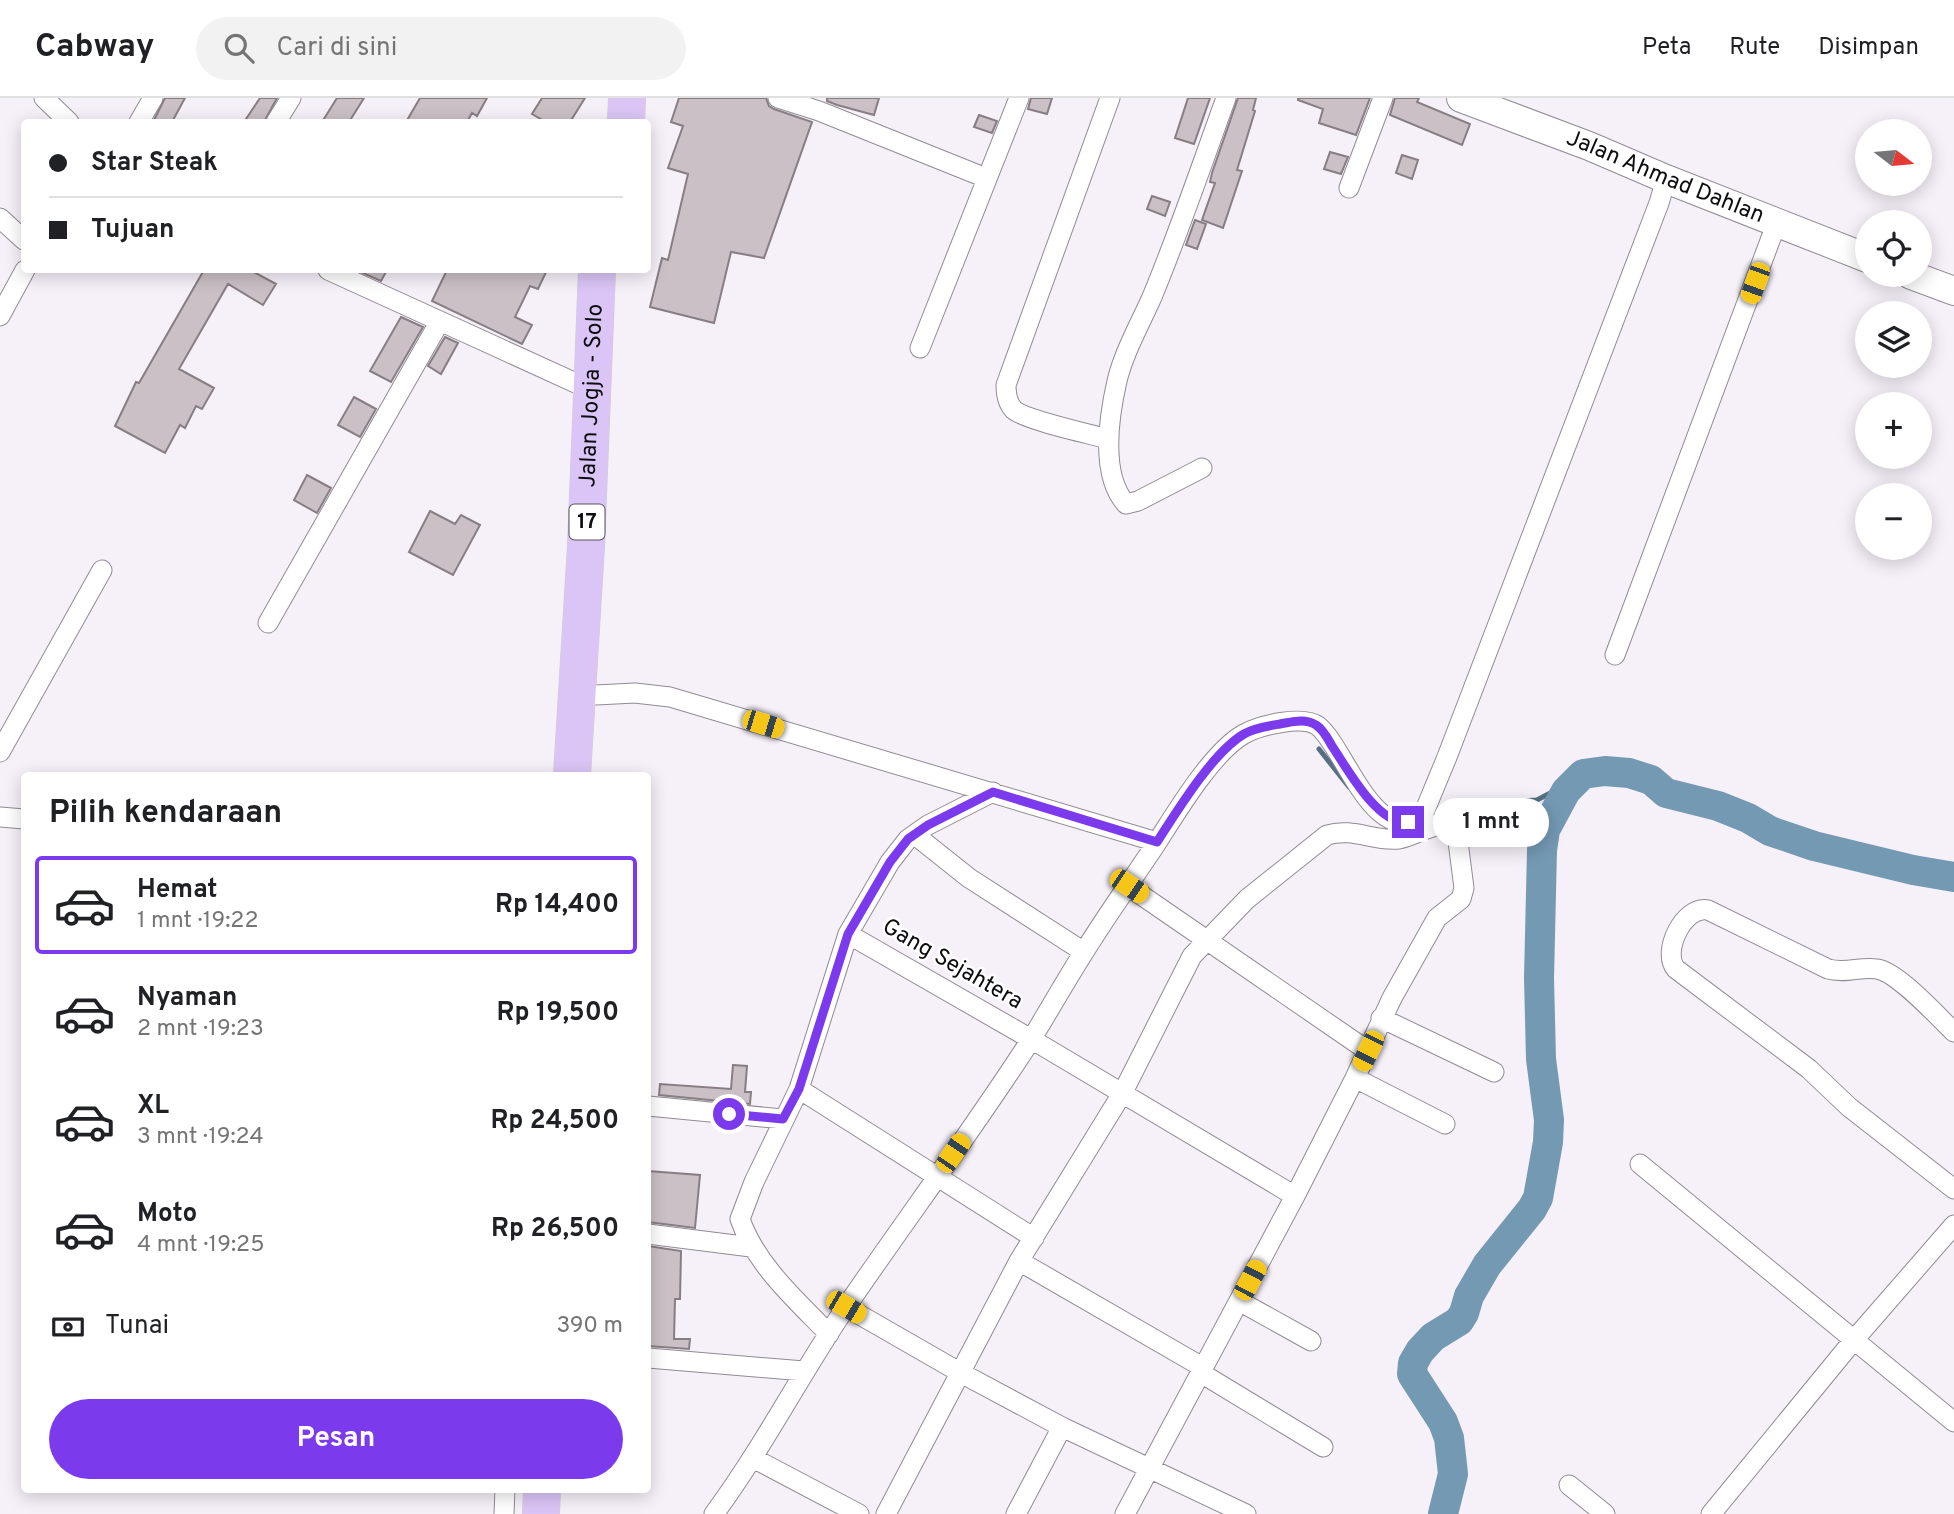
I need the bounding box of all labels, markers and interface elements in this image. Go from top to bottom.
search box [196,17,686,80]
text: Cabway [35,27,154,69]
icon: search [220,29,258,67]
text: Cari di sini [276,32,397,65]
text: Peta [1642,33,1691,63]
text: Rute [1729,33,1780,63]
text: Disimpan [1818,33,1919,63]
north arrow [1855,119,1932,196]
map controls [1855,119,1932,560]
street label: Jalan Ahmad Dahlan [1562,124,1768,231]
text: Star Steak [91,147,218,180]
button: locate [1855,210,1932,287]
text: Tujuan [91,214,175,247]
car [1738,260,1773,306]
button: layers [1855,301,1932,378]
street label: Jalan Jogja - Solo [574,303,610,488]
button: + [1855,392,1932,469]
button: − [1855,483,1932,560]
road number: 17 [570,504,604,540]
car [740,708,787,740]
text: Pilih kendaraan [49,794,282,834]
callout: 1 mnt [1432,798,1548,846]
route end [1392,806,1424,838]
text: 1 mnt [1462,808,1520,837]
car [1106,866,1153,906]
icon: car [53,874,116,937]
text: Hemat [137,874,217,907]
text: Rp 14,400 [495,889,619,922]
text: 1 mnt · 19:22 [137,907,259,936]
street label: Gang Sejahtera [876,913,1028,1017]
icon: car [53,982,116,1045]
text: Nyaman [137,982,237,1015]
text: Rp 19,500 [497,997,619,1030]
text: 2 mnt · 19:23 [137,1015,264,1044]
car [1350,1028,1387,1074]
icon: car [53,1090,116,1153]
text: XL [137,1090,169,1123]
route start [713,1098,745,1130]
text: Rp 24,500 [490,1105,619,1138]
text: 3 mnt · 19:24 [137,1123,264,1152]
car [933,1130,974,1176]
icon: car [53,1198,116,1261]
text: Moto [137,1198,197,1231]
text: Rp 26,500 [491,1213,619,1246]
text: 4 mnt · 19:25 [137,1231,264,1260]
car [1231,1257,1270,1303]
car [823,1287,870,1327]
icon: cash [49,1308,87,1346]
text: Tunai [105,1310,169,1343]
text: 390 m [556,1312,623,1341]
button: Pesan [49,1399,623,1479]

